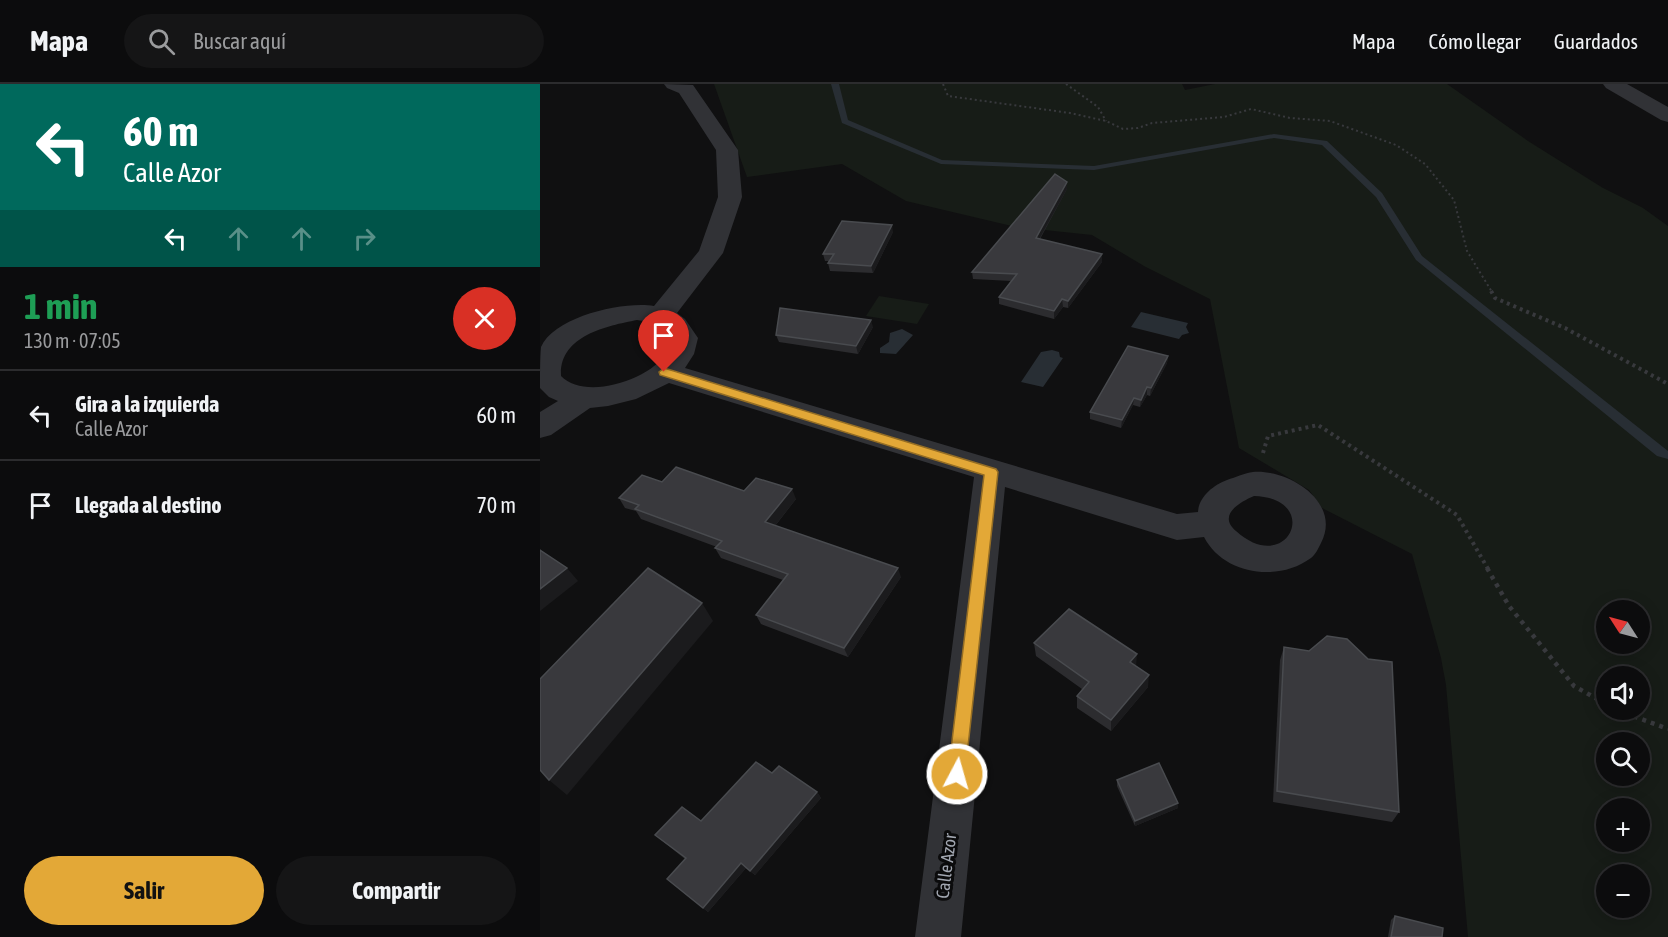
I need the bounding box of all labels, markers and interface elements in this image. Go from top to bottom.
search box [124,14,544,68]
text: Mapa [30,25,88,57]
icon: search [145,25,178,58]
text: Buscar aquí [193,28,286,54]
text: Mapa [1352,29,1396,53]
text: Cómo llegar [1429,29,1521,53]
text: Guardados [1554,29,1638,53]
text: 60 m [123,107,198,155]
icon: left [24,108,102,186]
text: Calle Azor [123,157,221,188]
icon: left [159,222,192,255]
icon: ahead [222,222,255,255]
icon: ahead [285,222,318,255]
icon: right [348,222,381,255]
text: 1 min [24,285,98,327]
button: close [453,287,516,350]
pin [638,310,689,372]
icon: arrive [647,319,680,352]
text: 130 m · 07:05 [24,329,121,352]
text: Gira a la izquierda [75,391,219,417]
icon: left [24,399,57,432]
text: 60 m [476,402,516,428]
text: Calle Azor [75,417,148,440]
icon: arrive [24,489,57,522]
text: Llegada al destino [75,492,222,518]
text: 70 m [476,492,516,518]
north arrow [1596,600,1650,654]
map controls [1596,600,1650,918]
button: sound [1596,666,1650,720]
button: search [1596,732,1650,786]
position arrow [925,742,989,806]
button: + [1596,798,1650,852]
street label: Calle Azor [932,832,960,900]
button: Salir [24,856,264,925]
button: Compartir [276,856,516,925]
button: − [1596,864,1650,918]

